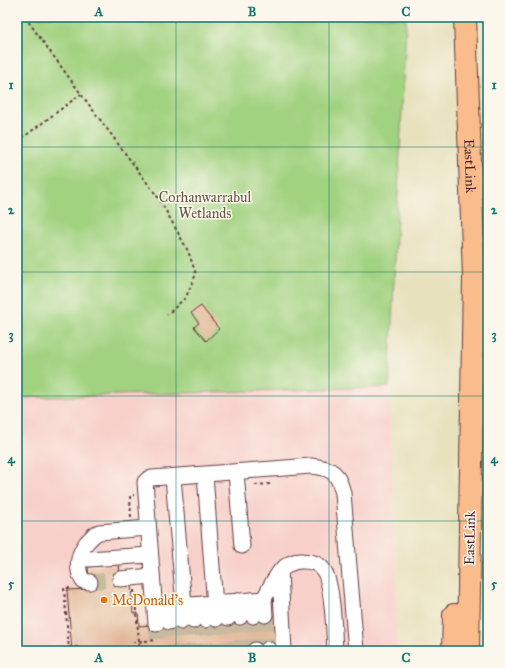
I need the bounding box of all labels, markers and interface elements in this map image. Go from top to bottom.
text: A [94,4,104,20]
text: B [248,4,257,20]
text: C [402,4,411,20]
text: 1 [8,77,14,93]
text: 1 [491,77,497,93]
street label: EastLink [461,138,480,194]
park label: Corhanwarrabul Wetlands [159,189,251,222]
text: 2 [8,202,15,218]
text: 2 [491,202,498,218]
text: 3 [8,327,14,343]
text: 3 [491,327,497,343]
text: 4 [7,451,15,467]
text: 4 [490,451,498,467]
street label: EastLink [461,510,479,565]
text: 5 [8,576,15,592]
text: 5 [491,576,498,592]
place label: McDonald's [112,592,183,609]
marker: McDonald's [99,595,109,605]
text: A [94,650,104,666]
text: B [248,650,257,666]
text: C [402,650,411,666]

